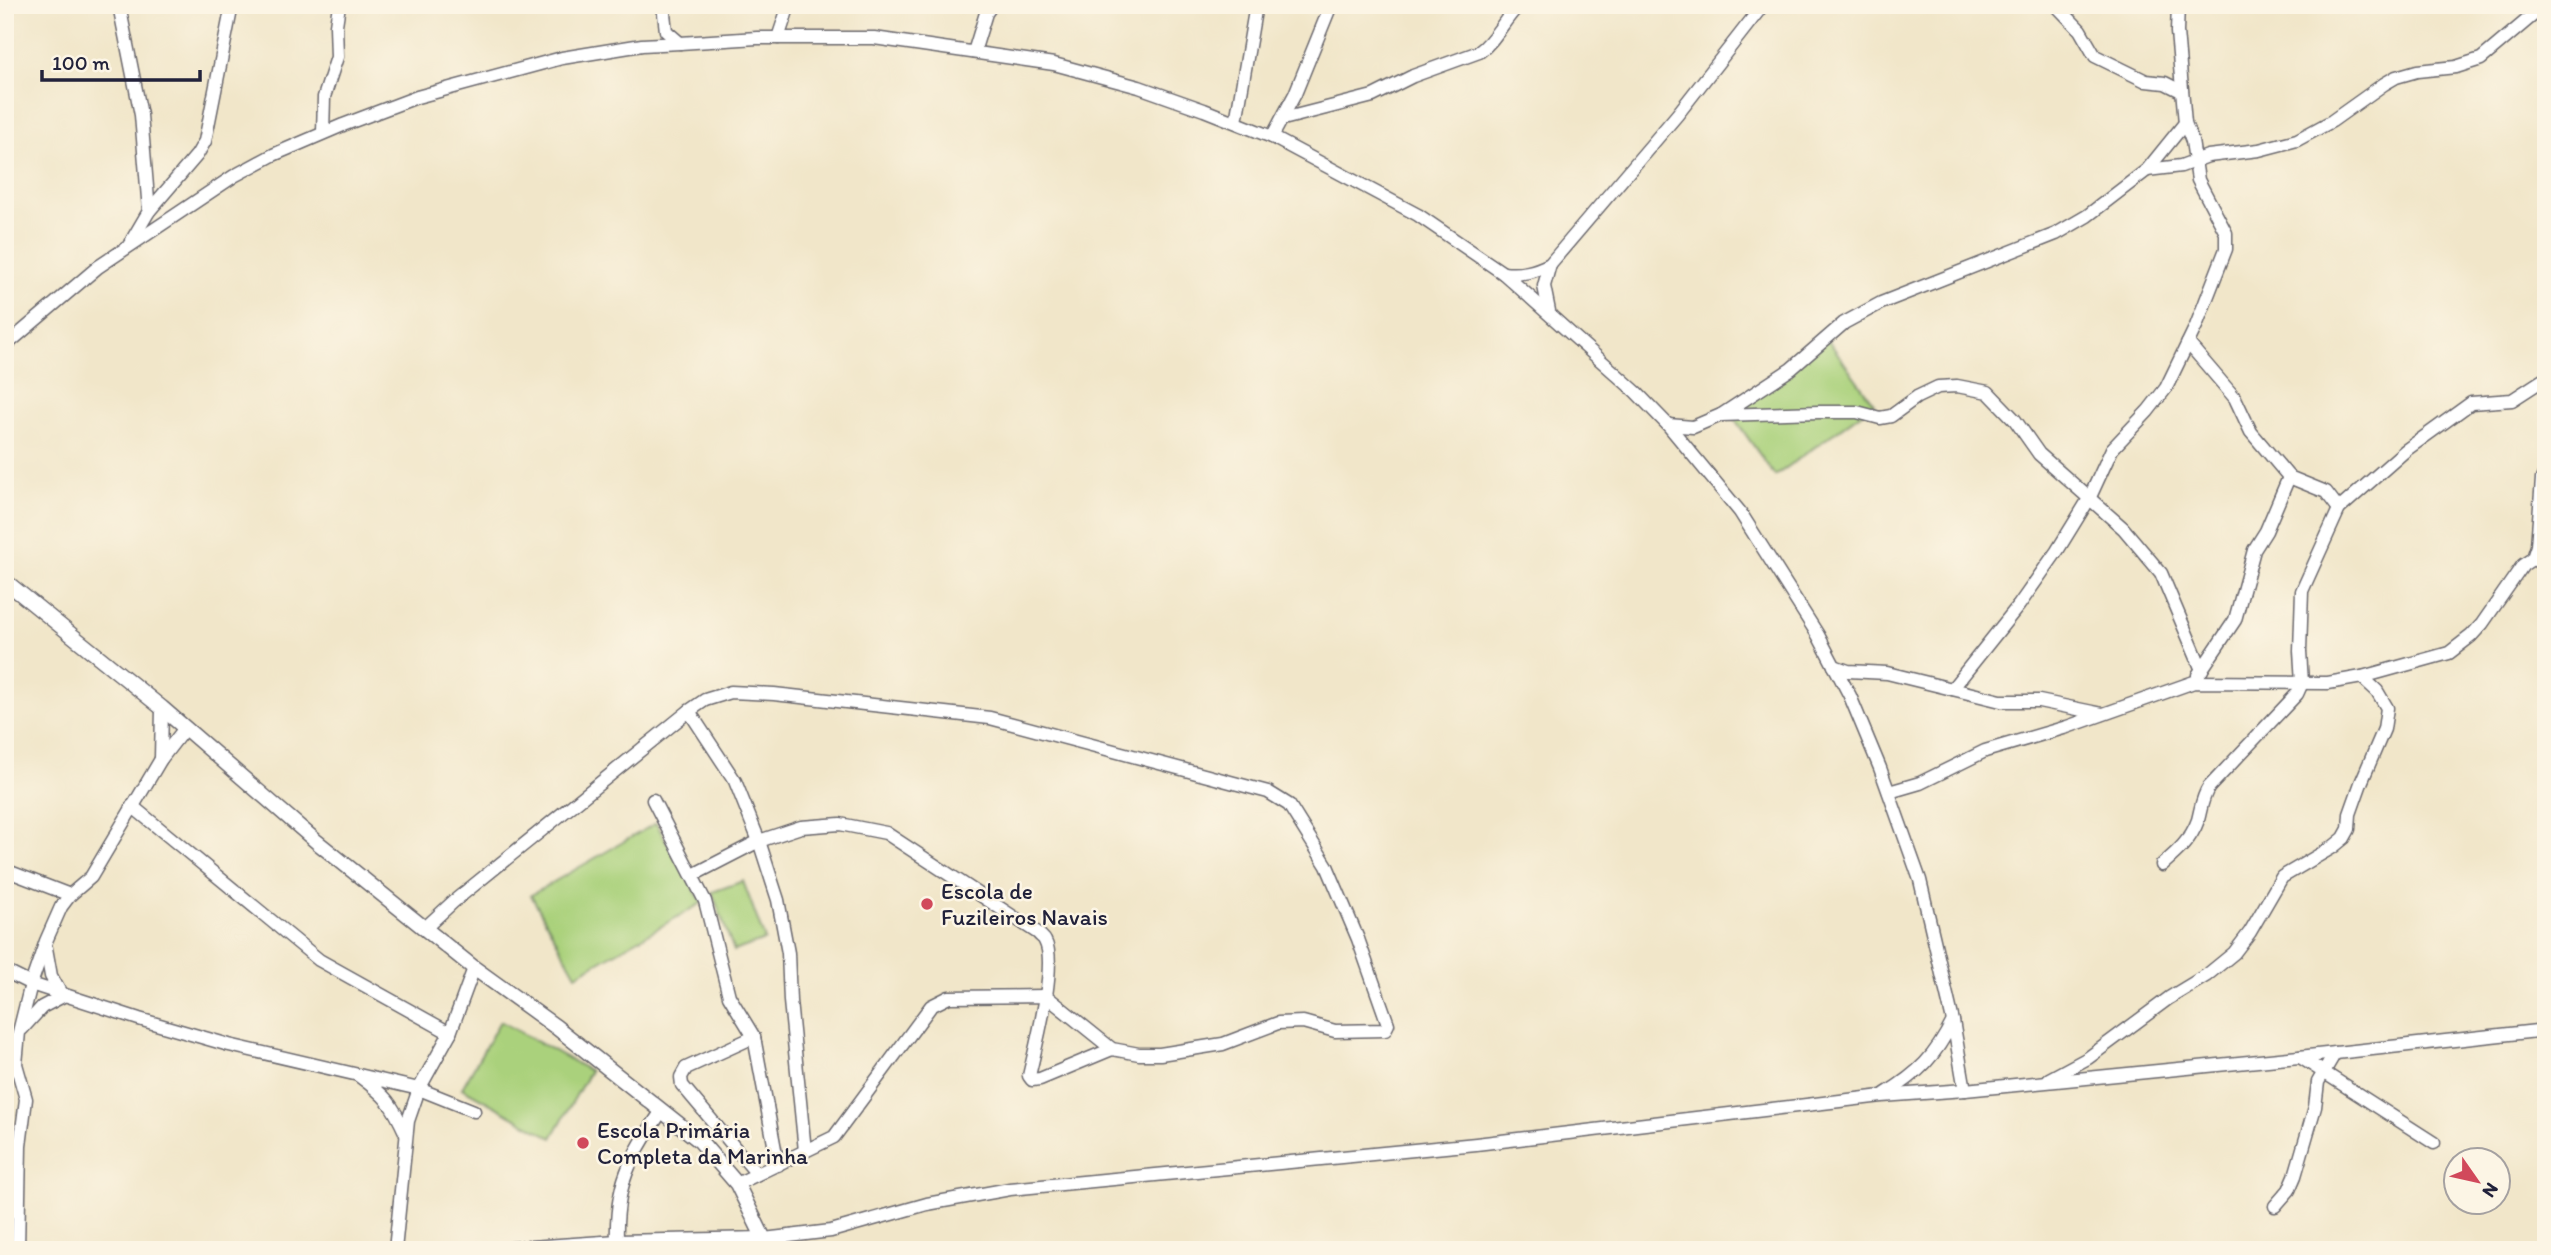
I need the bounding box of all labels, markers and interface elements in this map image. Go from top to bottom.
scale bar [42,38,200,82]
text: 100 m [52,50,110,75]
place label: Escola de Fuzileiros Navais [941,877,1108,931]
marker: Escola de Fuzileiros Navais [919,896,935,912]
place label: Escola Primária Completa da Marinha [597,1116,808,1170]
marker: Escola Primária Completa da Marinha [575,1135,591,1151]
north arrow [2442,1146,2512,1216]
text: N [2478,1178,2504,1202]

